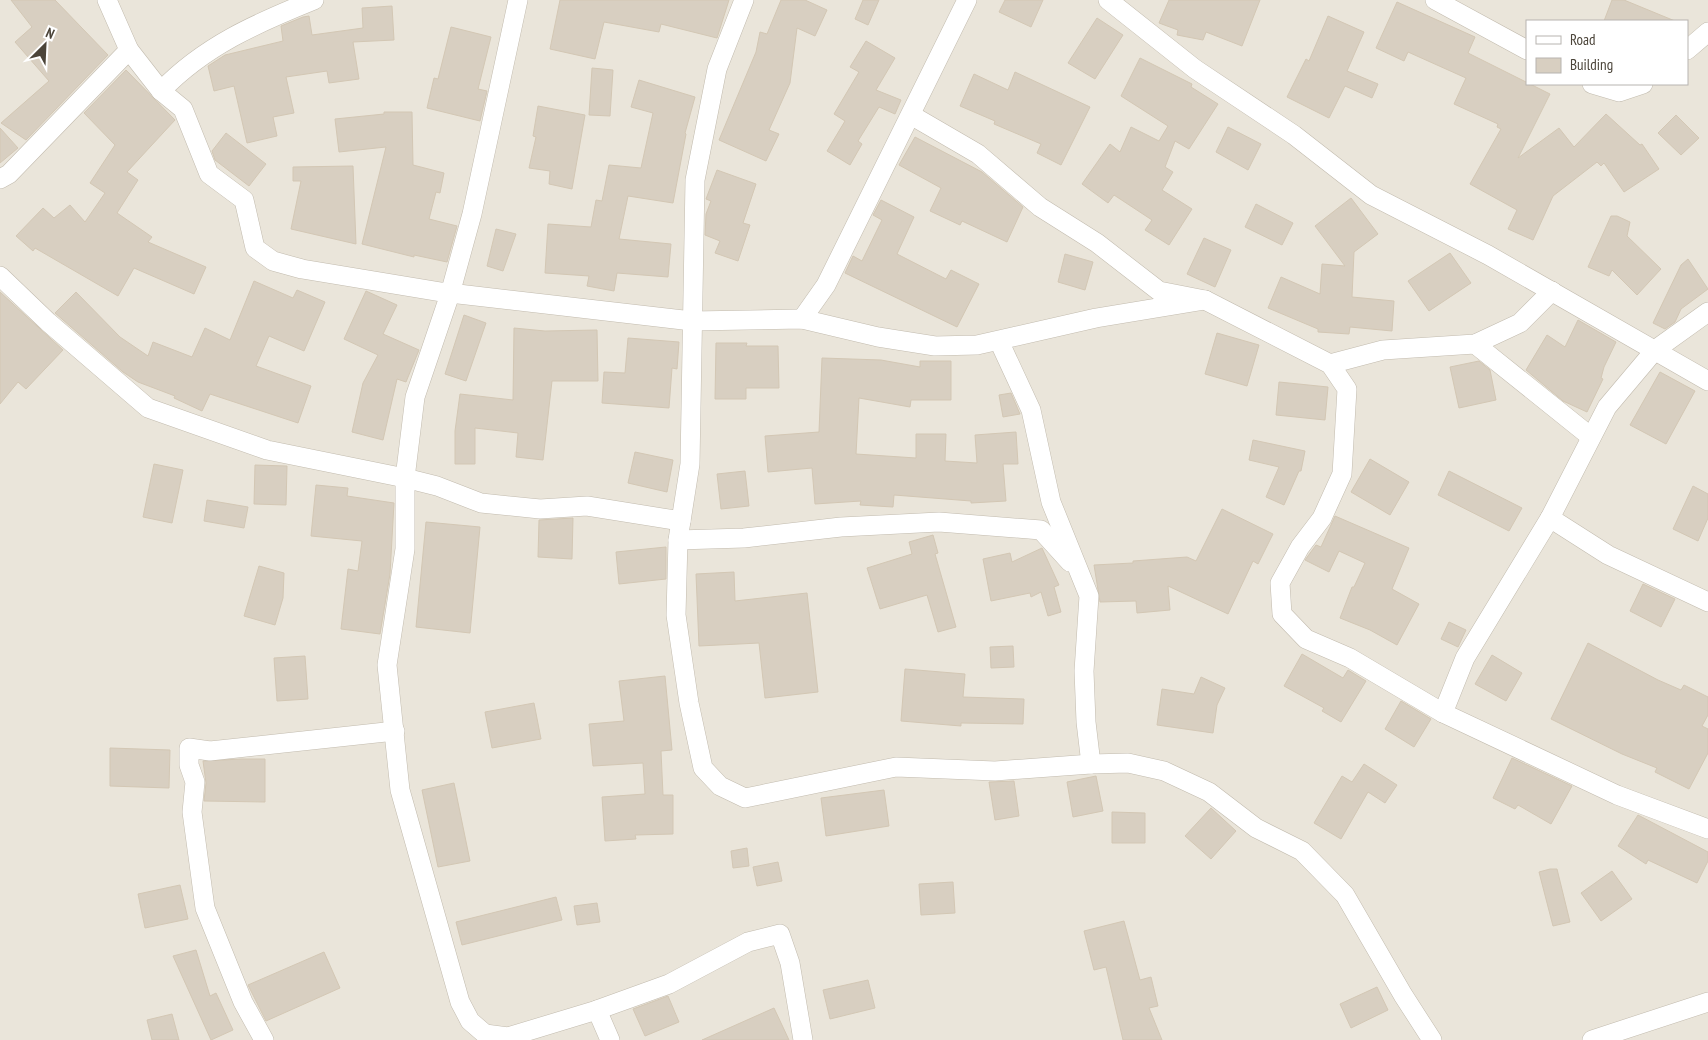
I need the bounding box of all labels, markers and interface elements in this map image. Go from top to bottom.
north arrow [20,20,70,70]
legend [1526,20,1688,85]
text: N [43,23,57,43]
text: Road [1570,30,1596,49]
text: Building [1570,55,1613,74]

